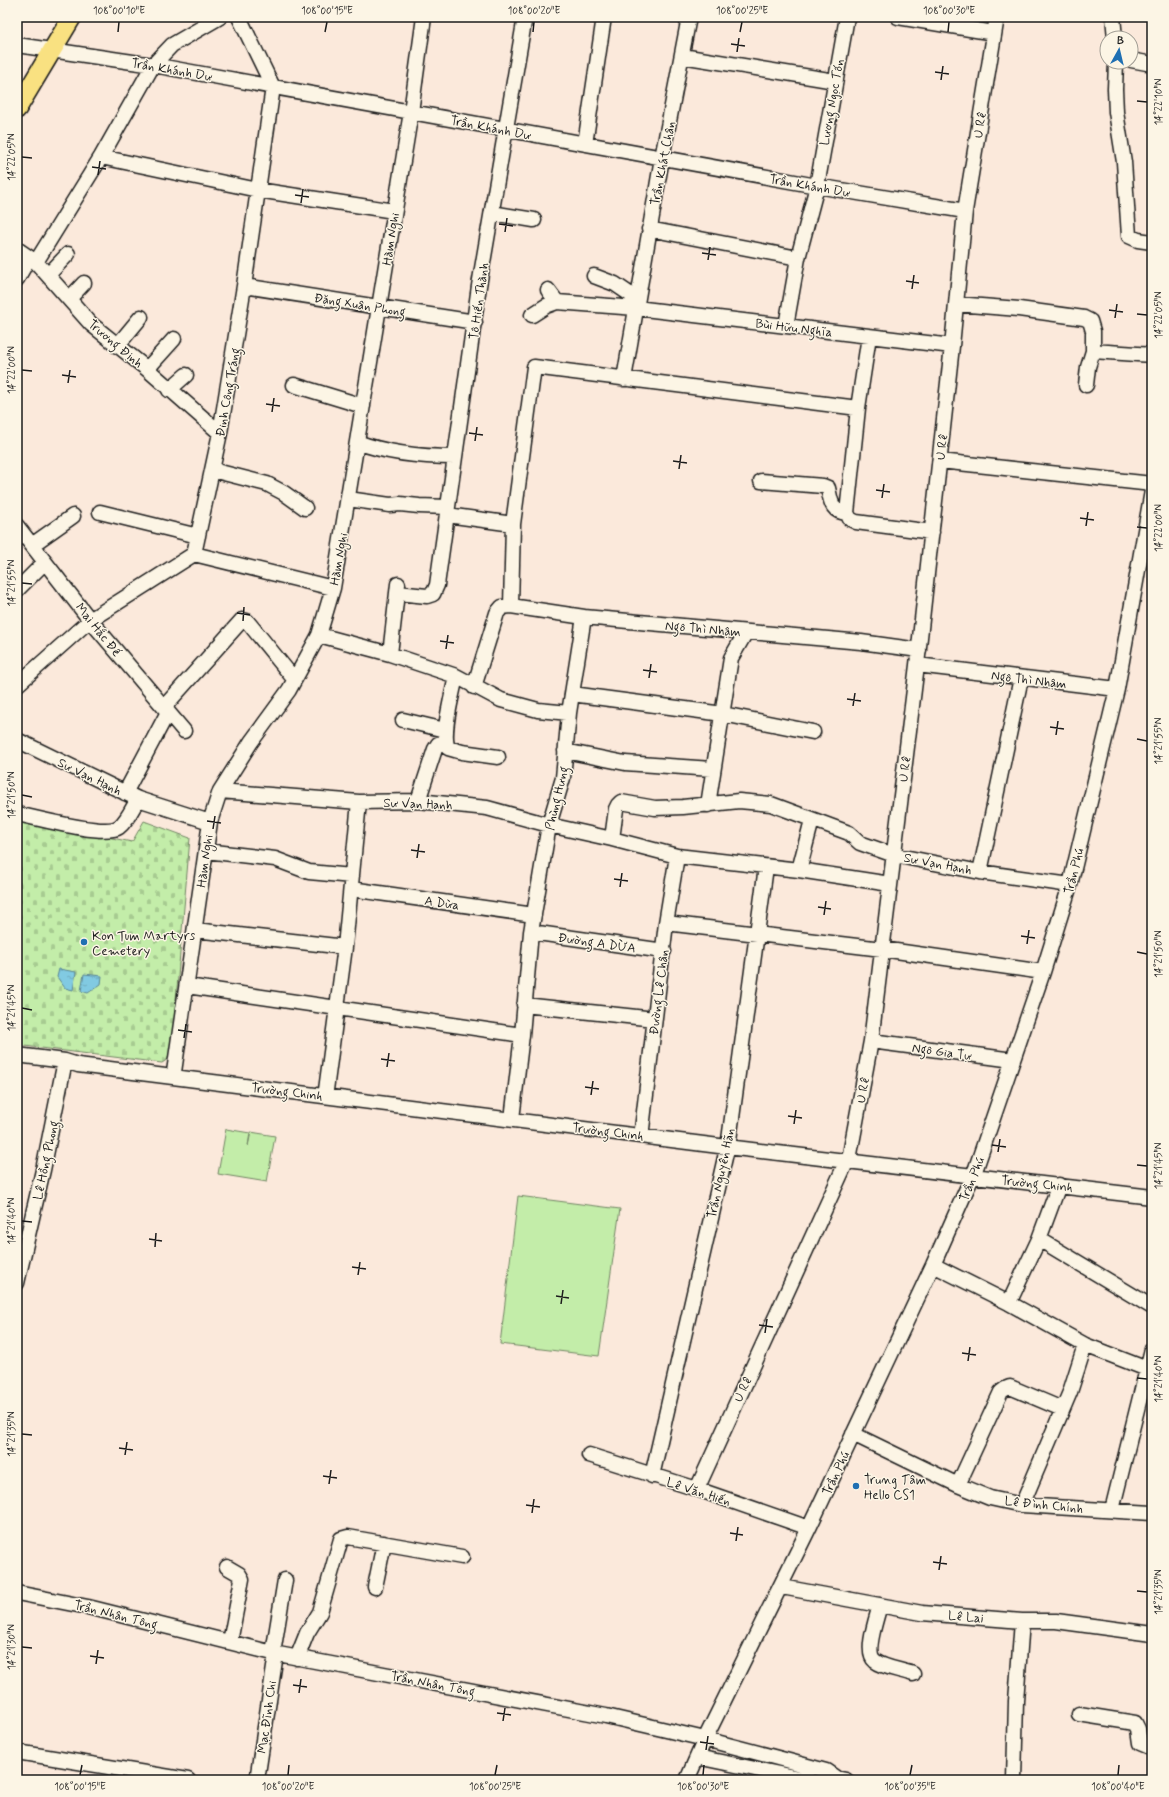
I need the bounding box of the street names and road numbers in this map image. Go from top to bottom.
street label: Trần Khánh Dư [130,55,214,86]
street label: Lương Ngọc Tốn [817,58,850,147]
street label: U Rê [970,111,991,139]
street label: Trần Khánh Dư [449,112,533,145]
street label: Trần Khát Chân [647,120,680,207]
street label: Trần Khánh Dư [768,171,852,202]
street label: Hàm Nghi [379,212,405,267]
street label: Tô Hiến Thành [466,261,493,341]
street label: Đặng Xuân Phong [312,290,407,323]
street label: Bùi Hữu Nghĩa [754,315,834,344]
street label: Trương Định [83,316,146,374]
street label: Đinh Công Tráng [212,346,247,438]
street label: U Rê [933,433,952,461]
street label: Hàm Nghi [326,532,353,587]
street label: Mai Hắc Đế [71,600,125,661]
street label: Ngô Thì Nhậm [664,618,741,643]
street label: Ngô Thì Nhậm [990,667,1068,696]
street label: Sư Vạn Hạnh [55,755,124,800]
street label: U Rê [895,755,916,783]
street label: Phùng Hưng [542,765,575,832]
street label: Sư Vạn Hạnh [383,795,453,814]
street label: Hàm Nghi [193,834,219,889]
street label: Trần Phú [1061,847,1088,896]
street label: Sư Vạn Hạnh [902,850,973,879]
street label: A Dừa [423,893,461,914]
street label: Đường A DỪA [556,930,637,959]
street label: Đường Lê Chân [646,949,675,1036]
street label: Ngô Gia Tự [911,1040,973,1067]
street label: U Rê [853,1075,874,1105]
street label: Trường Chinh [250,1080,324,1107]
street label: Lê Hồng Phong [30,1119,65,1202]
street label: Trường Chinh [571,1120,645,1147]
street label: Trần Nguyên Hãn [704,1127,740,1220]
street label: Trần Phú [956,1155,989,1204]
street label: Trường Chinh [1000,1172,1074,1199]
street label: U Rê [730,1374,757,1405]
street label: Trần Phú [819,1449,854,1498]
street label: Lê Văn Hiến [664,1474,733,1511]
street label: Lê Đình Chính [1004,1493,1084,1518]
street label: Trần Nhân Tông [72,1597,159,1636]
street label: Lê Lai [947,1607,984,1628]
street label: Trần Nhân Tông [389,1668,476,1703]
street label: Mạc Đĩnh Chi [254,1680,281,1755]

